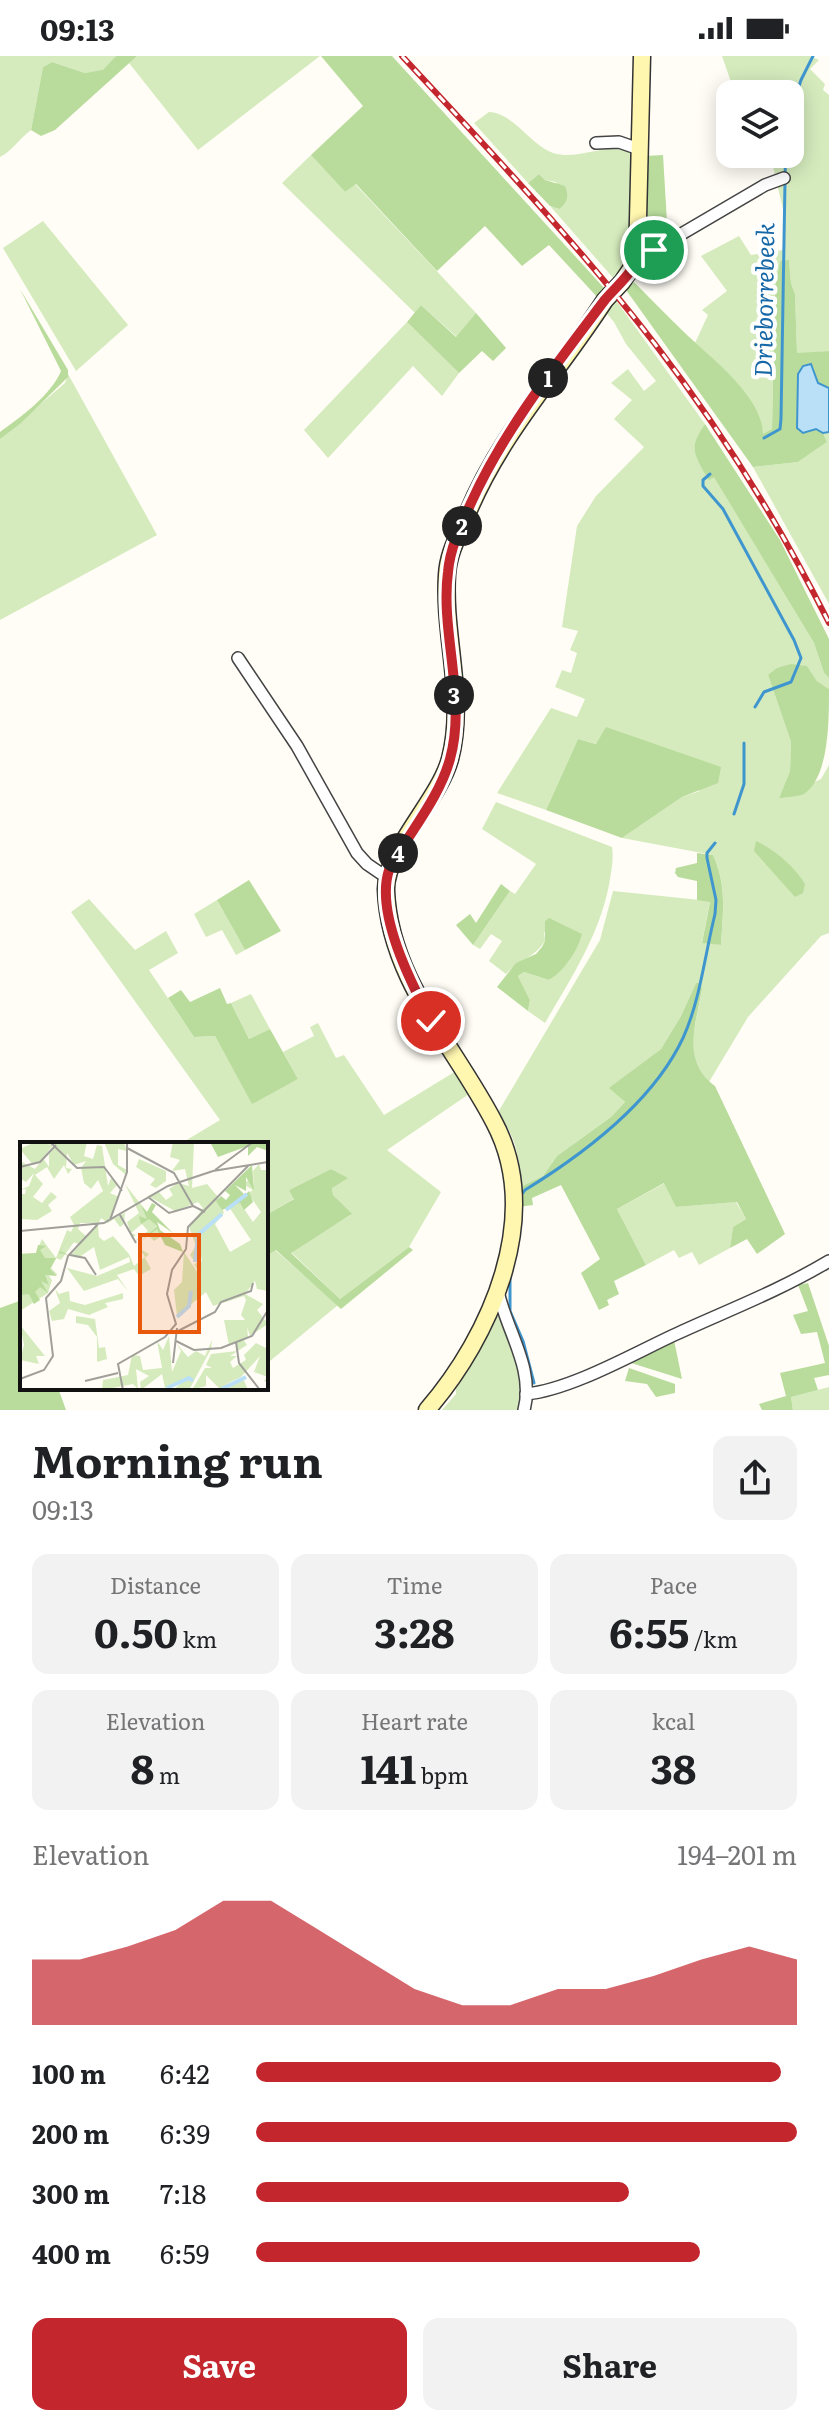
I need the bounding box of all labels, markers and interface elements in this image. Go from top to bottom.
text: 09:13 [40,6,115,50]
map controls [716,80,804,168]
button: layers [716,80,804,168]
pin [620,216,688,284]
water label: Drieborrebeek [744,221,781,378]
icon: arrive [632,228,676,272]
pin: 1 [528,358,568,398]
text: 1 [543,361,553,394]
pin: 2 [442,506,482,546]
text: 2 [456,509,468,542]
pin: 3 [434,675,474,715]
text: 3 [448,678,460,711]
pin: 4 [378,833,418,873]
text: 4 [391,836,405,869]
pin [397,987,465,1055]
icon: check [409,999,453,1043]
inset map [20,1142,268,1390]
text: Morning run [32,1426,323,1492]
button: share [713,1436,797,1520]
text: 09:13 [32,1489,94,1528]
text: Distance [110,1568,201,1601]
text: Time [387,1568,442,1601]
text: Pace [650,1568,697,1601]
text: 0.50 [94,1601,178,1660]
text: 3:28 [374,1601,455,1660]
text: 6:55 [609,1601,689,1660]
text: km [178,1622,217,1655]
text: /km [689,1622,738,1655]
text: Elevation [106,1704,205,1737]
text: Heart rate [361,1704,468,1737]
text: kcal [652,1704,695,1737]
text: 8 [131,1737,154,1796]
text: 141 [361,1737,416,1796]
text: 38 [651,1737,696,1796]
text: m [154,1758,180,1791]
text: bpm [416,1758,468,1791]
text: Elevation [32,1834,150,1873]
text: 194–201 m [677,1834,797,1873]
text: 100 m [32,2053,106,2092]
text: 6:42 [160,2053,210,2092]
text: 200 m [32,2113,109,2152]
text: 6:39 [160,2113,210,2152]
text: 300 m [32,2173,110,2212]
text: 7:18 [160,2173,206,2212]
text: 400 m [32,2233,111,2272]
text: 6:59 [160,2233,209,2272]
button: Save [32,2318,407,2410]
button: Share [423,2318,797,2410]

